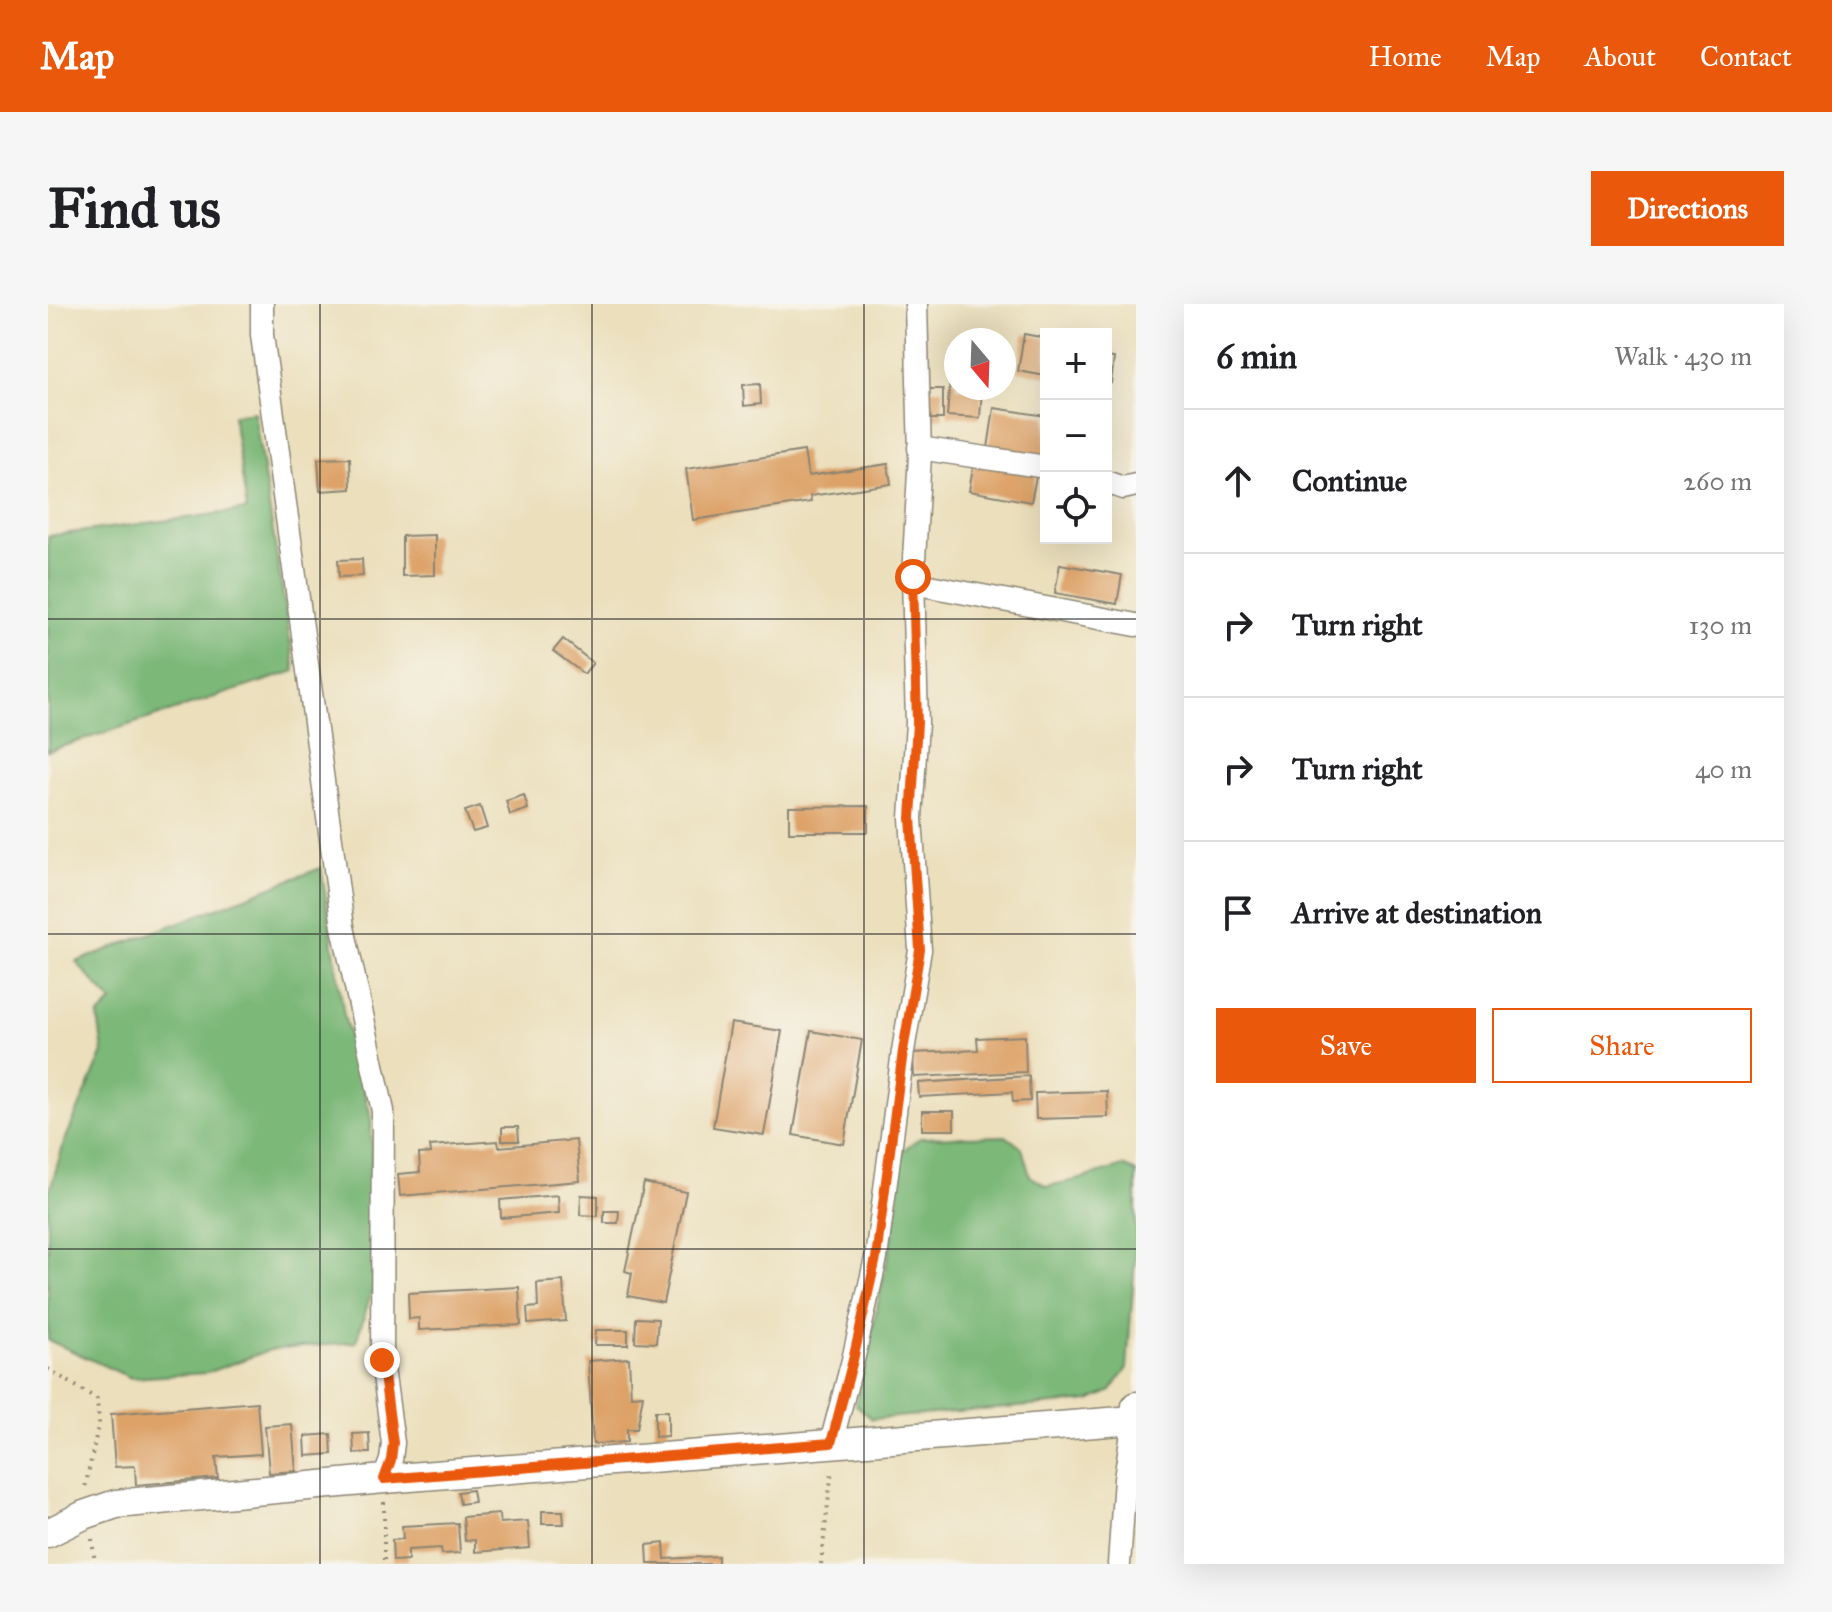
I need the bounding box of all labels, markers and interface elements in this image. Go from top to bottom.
text: Map [40,33,114,79]
text: Home [1369,39,1442,74]
text: Map [1486,39,1540,74]
text: About [1584,39,1656,74]
text: Contact [1700,39,1792,74]
button: Directions [1591,171,1784,246]
text: Find us [48,174,221,242]
north arrow [944,328,1016,400]
map controls [1040,328,1112,544]
button: + [1040,328,1112,400]
text: 6 min [1216,336,1297,377]
text: Walk · 430 m [1614,340,1752,372]
button: − [1040,400,1112,472]
icon: ahead [1216,459,1260,503]
text: Continue [1292,463,1407,499]
text: 260 m [1683,465,1752,497]
button: locate [1040,472,1112,544]
route start [895,559,931,595]
icon: right [1216,603,1260,647]
text: Turn right [1292,607,1423,643]
text: 130 m [1689,609,1752,641]
icon: right [1216,747,1260,791]
text: Turn right [1292,751,1423,787]
text: 40 m [1695,753,1752,785]
icon: arrive [1216,891,1260,935]
text: Arrive at destination [1292,895,1542,931]
button: Save [1216,1008,1476,1083]
button: Share [1492,1008,1752,1083]
route end [364,1342,400,1378]

